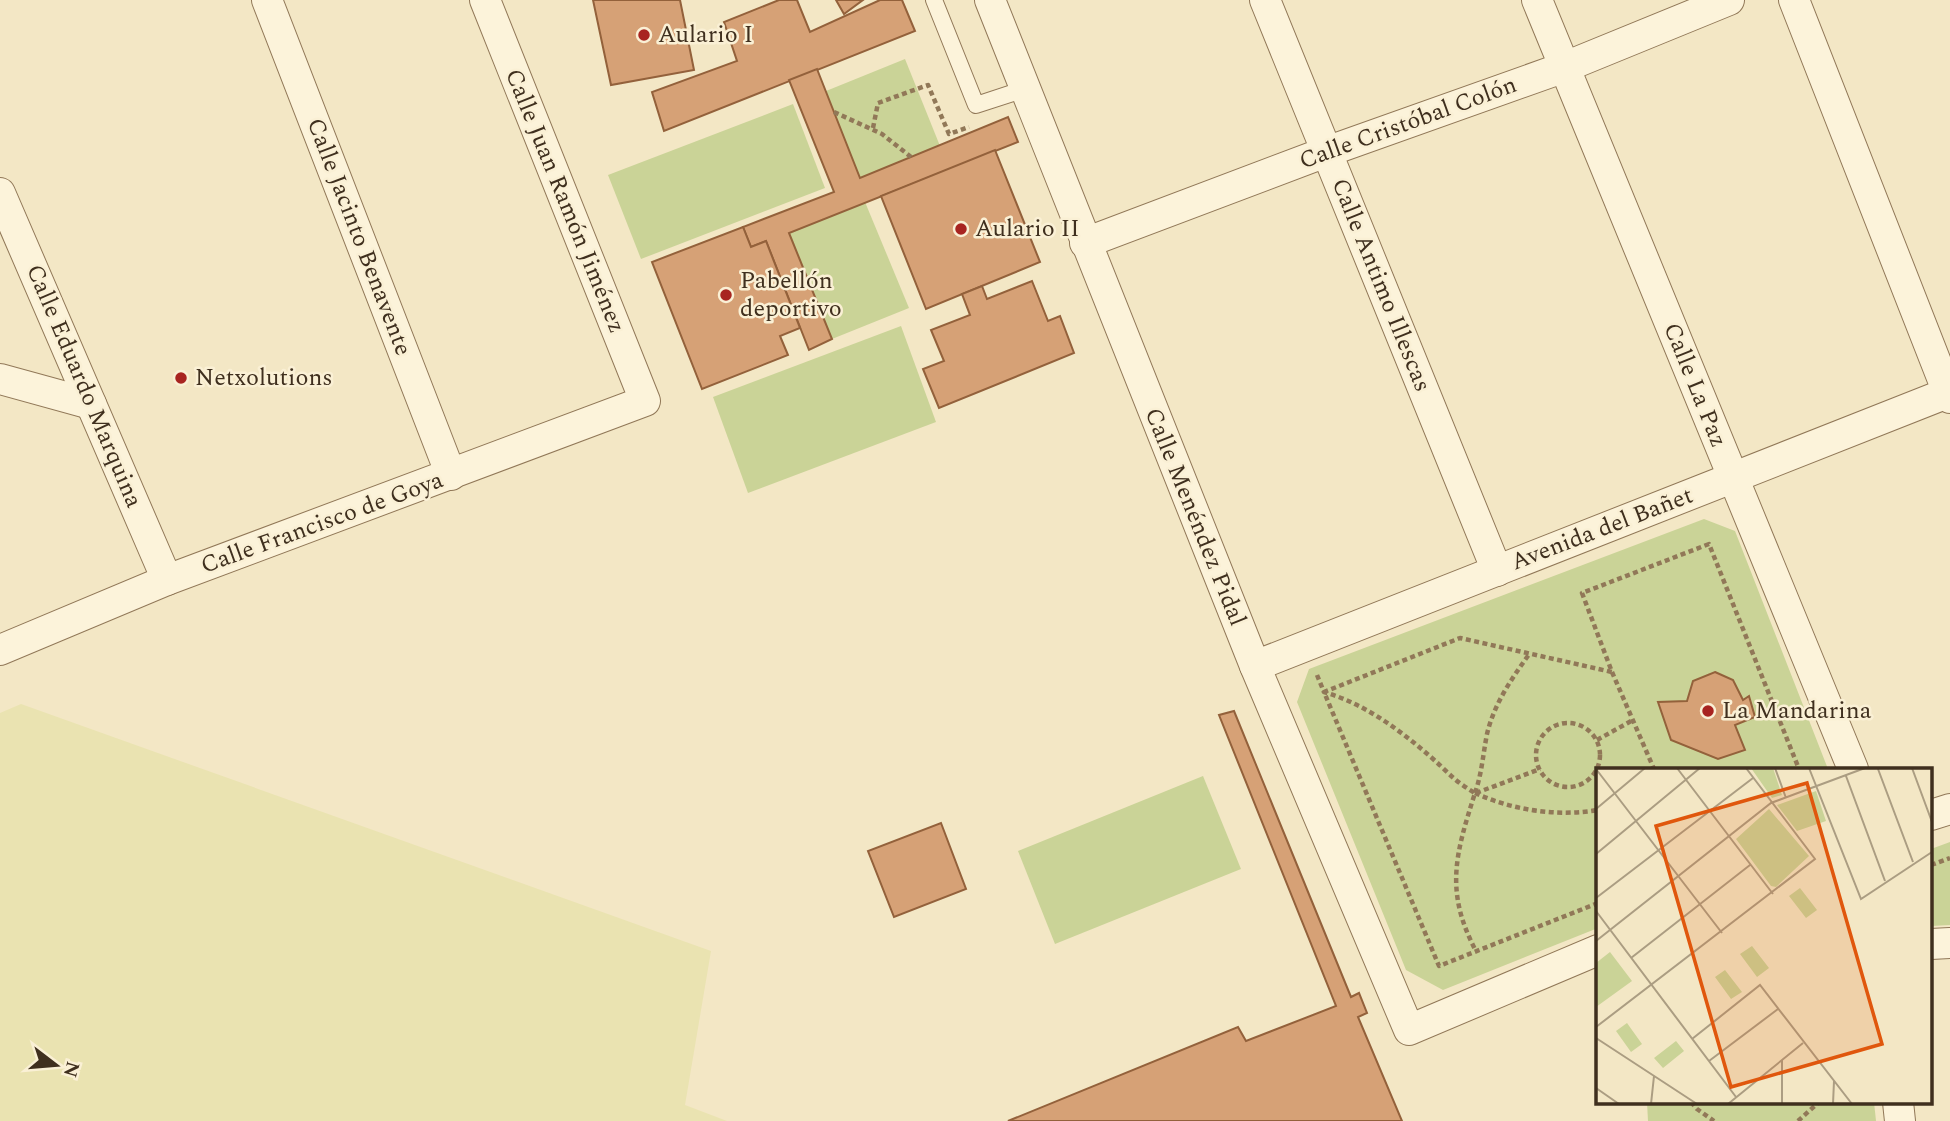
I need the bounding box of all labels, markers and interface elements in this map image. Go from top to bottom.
place label: Aulario I [658,17,753,53]
marker: Aulario I [636,27,652,43]
street label: Calle Juan Ramón Jiménez [495,63,635,339]
street label: Calle Cristóbal Colón [1294,67,1522,179]
street label: Calle Jacinto Benavente [297,113,421,361]
street label: Calle Antimo Illescas [1322,173,1440,397]
place label: Aulario II [975,211,1080,247]
marker: Aulario II [953,221,969,237]
street label: Calle Eduardo Marquina [16,259,152,513]
place label: Pabellón deportivo [740,263,842,327]
marker: Pabellón deportivo [718,287,734,303]
street label: Calle La Paz [1654,317,1736,453]
place label: Netxolutions [195,360,333,396]
marker: Netxolutions [173,370,189,386]
street label: Calle Menéndez Pidal [1135,402,1255,632]
street label: Calle Francisco de Goya [196,462,449,584]
street label: Avenida del Bañet [1506,478,1698,580]
place label: La Mandarina [1722,693,1872,729]
marker: La Mandarina [1700,703,1716,719]
inset map [1596,768,1932,1104]
north arrow [21,1030,91,1100]
text: N [55,1058,87,1081]

